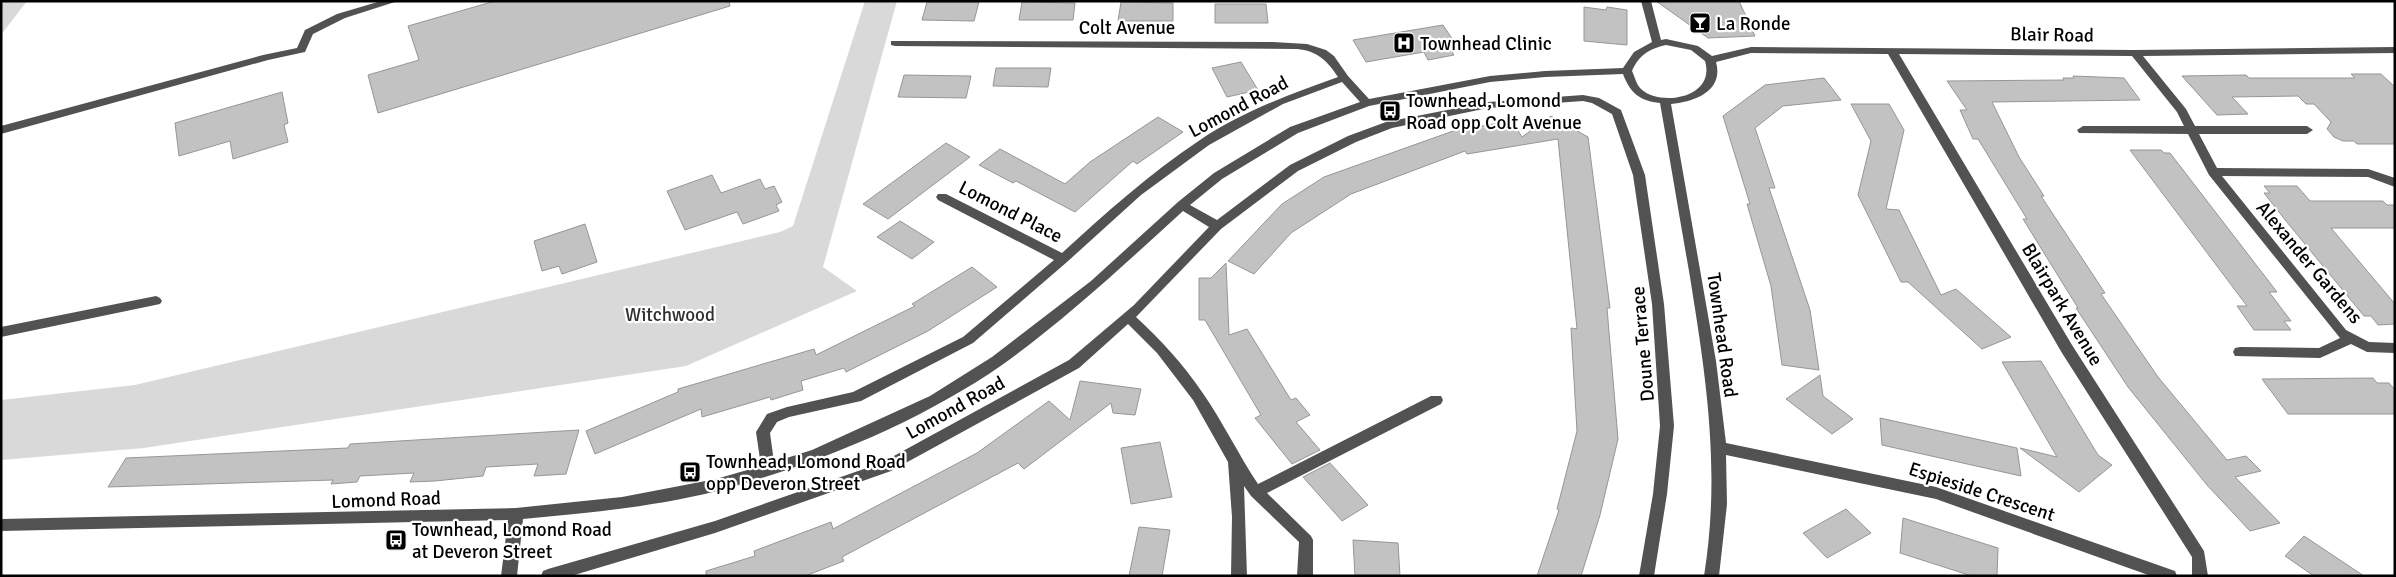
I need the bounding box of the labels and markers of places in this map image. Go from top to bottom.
bar icon: La Ronde [1688,11,1712,35]
place label: La Ronde [1716,12,1791,36]
hospital icon: Townhead Clinic [1392,31,1416,55]
place label: Townhead Clinic [1420,32,1552,56]
place label: Townhead, Lomond Road opp Colt Avenue [1406,89,1582,135]
bus stop icon: Townhead, Lomond Road opp Colt Avenue [1378,99,1402,123]
place label: Townhead, Lomond Road opp Deveron Street [706,450,906,496]
bus stop icon: Townhead, Lomond Road opp Deveron Street [678,460,702,484]
place label: Townhead, Lomond Road at Deveron Street [412,518,612,564]
bus stop icon: Townhead, Lomond Road at Deveron Street [384,528,408,552]

